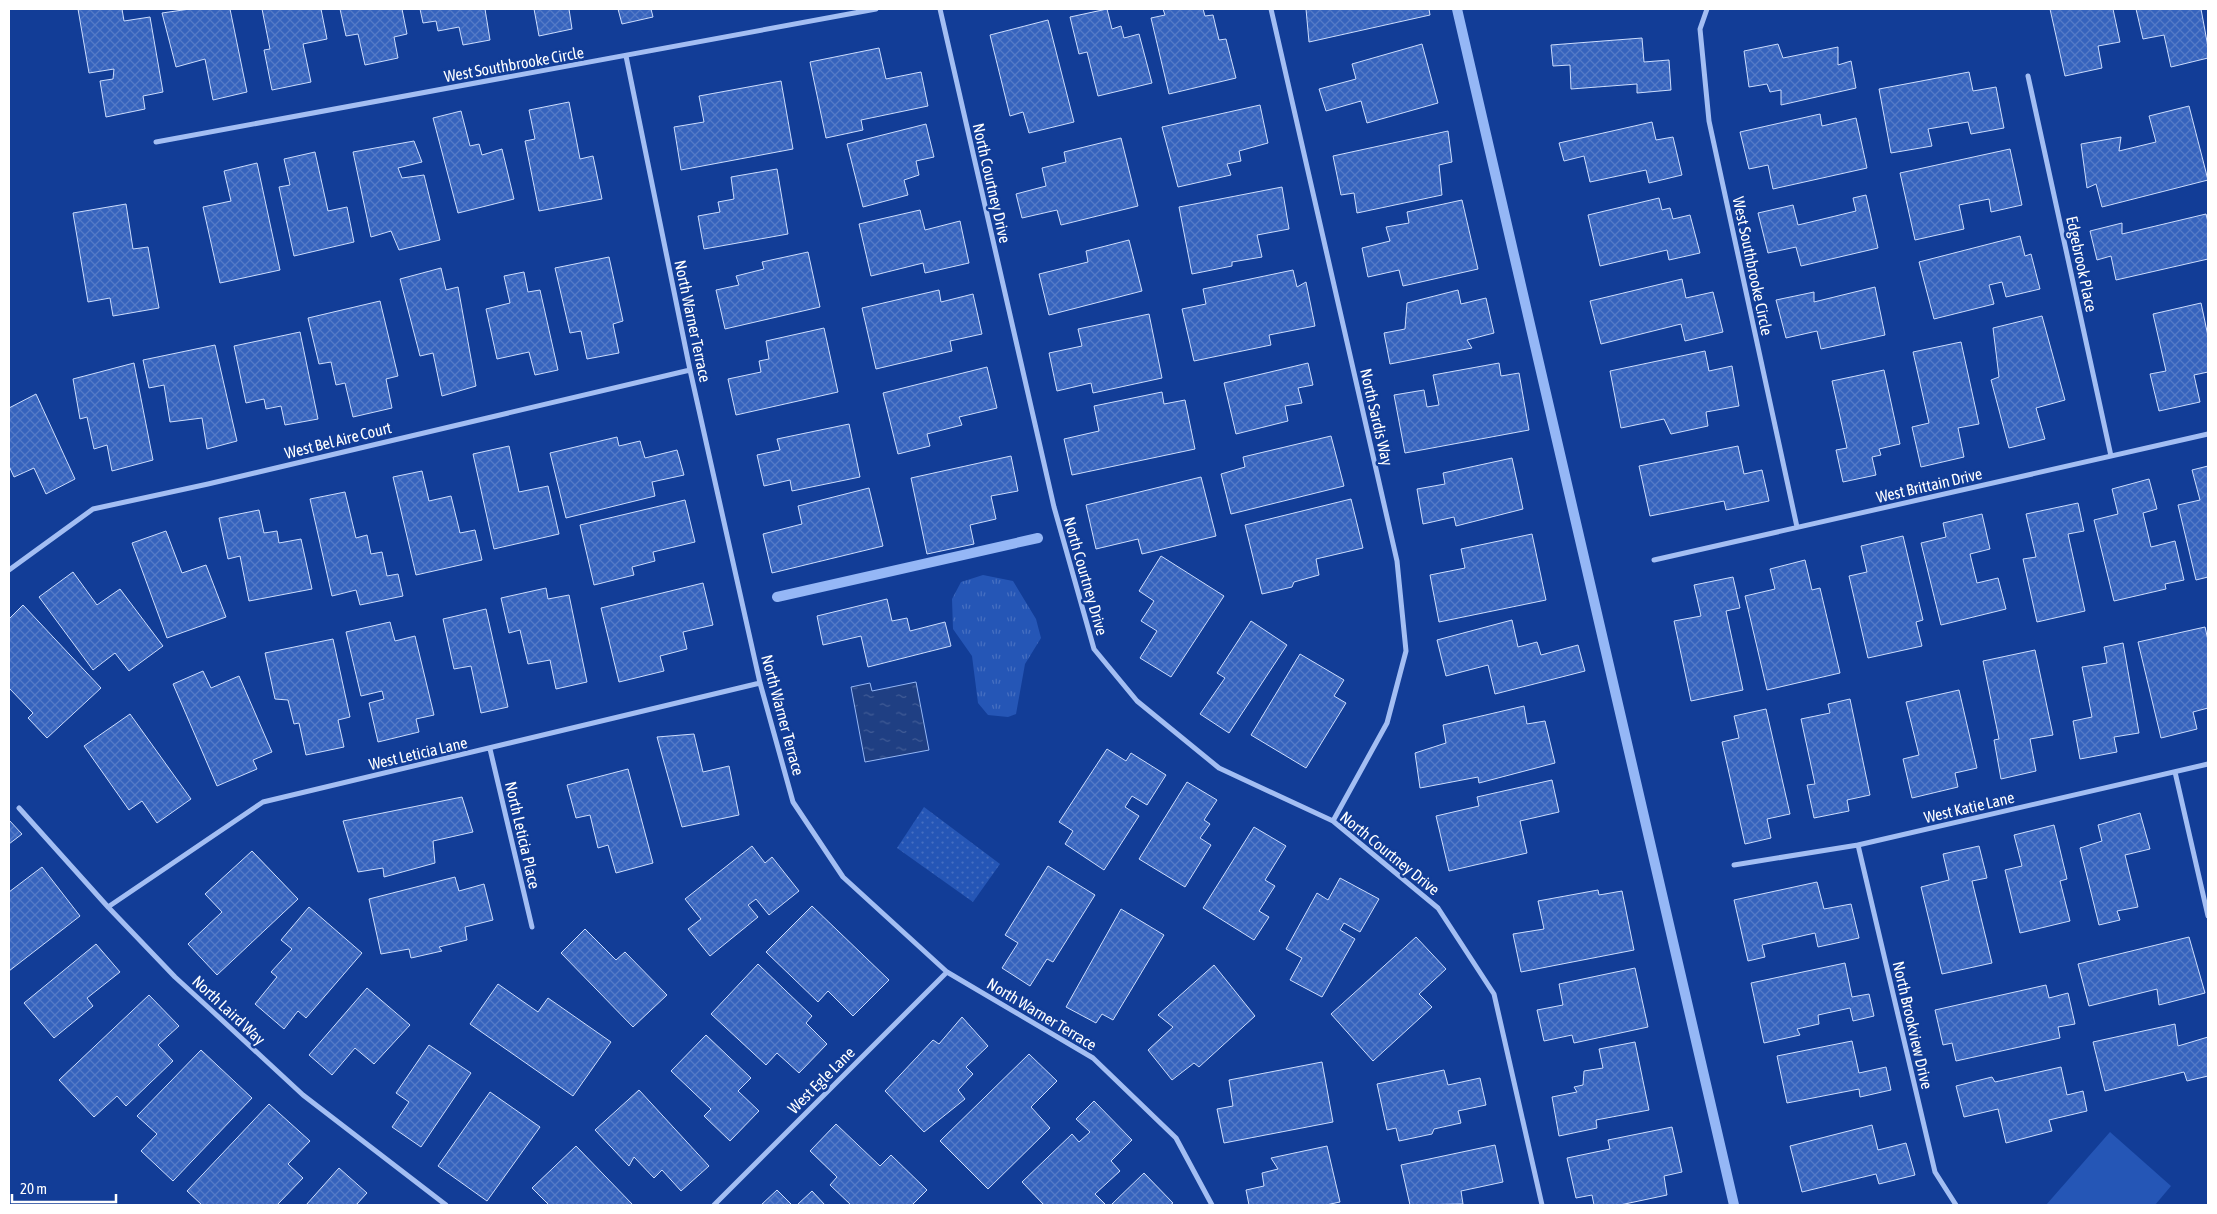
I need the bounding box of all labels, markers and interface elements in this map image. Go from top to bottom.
street label: West Southbrooke Circle [443,43,585,85]
street label: North Courtney Drive [968,121,1015,245]
street label: West Southbrooke Circle [1729,195,1777,337]
street label: Edgebrook Place [2062,214,2101,314]
street label: North Warner Terrace [671,258,715,384]
street label: North Sardis Way [1356,367,1397,468]
street label: West Bel Aire Court [283,418,394,462]
street label: West Brittain Drive [1874,464,1984,506]
street label: North Courtney Drive [1060,515,1112,638]
street label: North Warner Terrace [758,653,808,777]
street label: West Leticia Lane [367,733,469,773]
street label: North Leticia Place [502,779,544,891]
street label: West Katie Lane [1922,788,2016,826]
street label: North Courtney Drive [1336,807,1443,899]
street label: North Brookview Drive [1890,959,1936,1091]
street label: North Laird Way [188,972,269,1049]
street label: North Warner Terrace [984,974,1100,1054]
street label: West Egle Lane [784,1043,859,1118]
scale bar [12,1172,116,1204]
text: 20 m [20,1180,47,1197]

